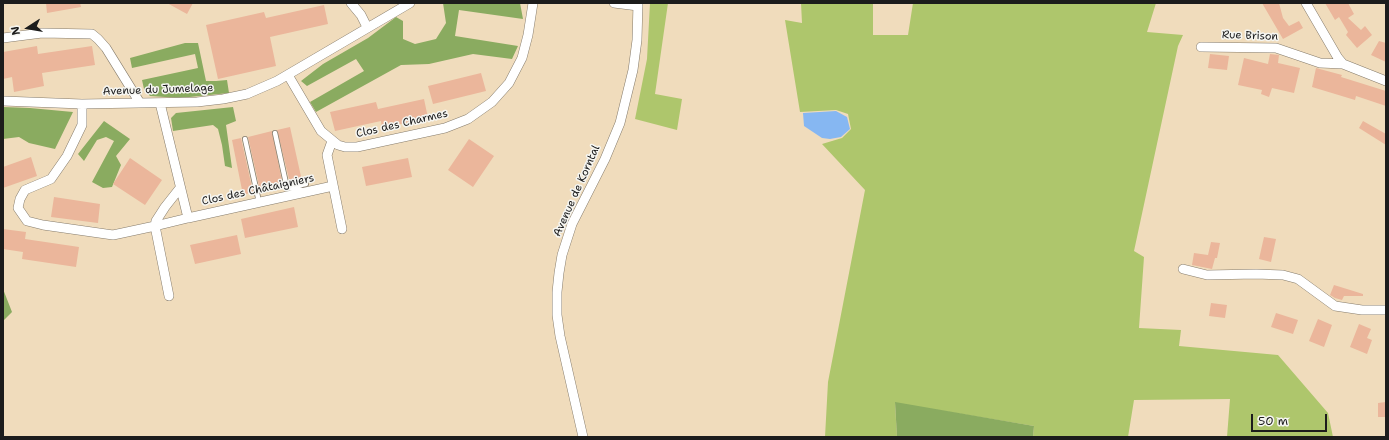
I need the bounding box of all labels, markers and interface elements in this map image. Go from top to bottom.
north arrow [8,8,48,48]
text: N [8,25,24,36]
street label: Rue Brison [1222,28,1278,44]
street label: Avenue du Jumelage [102,81,214,99]
street label: Clos des Charmes [355,107,449,141]
street label: Avenue de Korntal [551,143,603,239]
street label: Clos des Châtaigniers [201,172,315,208]
scale bar [1253,406,1329,432]
text: 50 m [1258,413,1288,429]

